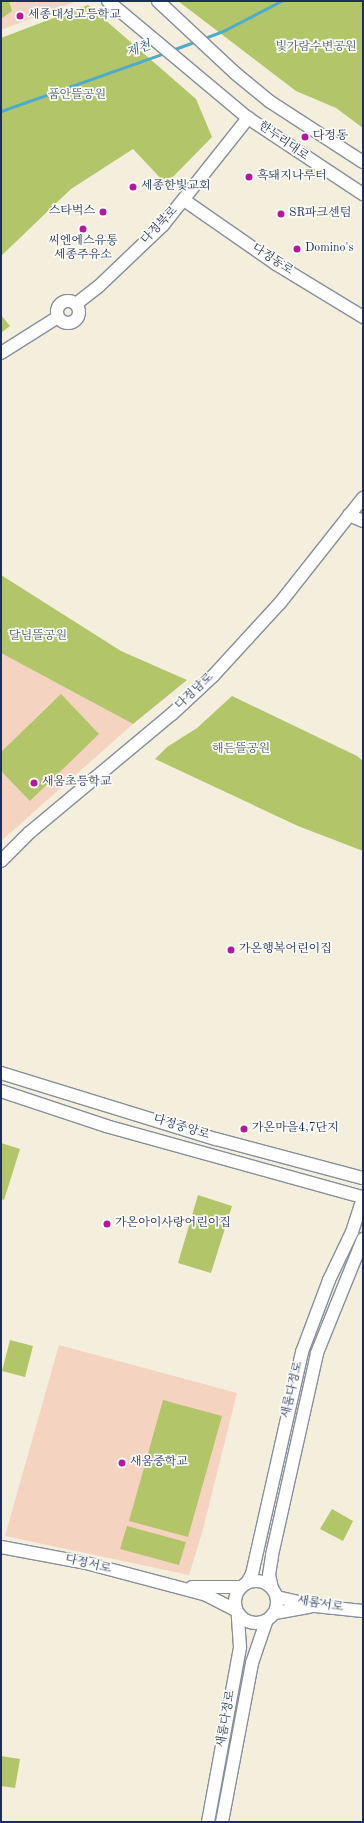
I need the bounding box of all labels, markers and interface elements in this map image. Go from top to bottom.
place label: 세종대성고등학교 [28,9,121,23]
marker: 세종대성고등학교 [15,11,25,21]
water label: 제천 [125,38,153,62]
park label: 빛가람수변공원 [275,41,357,55]
park label: 품안뜰공원 [48,89,106,103]
street label: 한누리대로 [255,119,311,165]
place label: 다정동 [313,130,348,144]
marker: 다정동 [300,132,310,142]
place label: 흑돼지나루터 [257,170,327,184]
marker: 흑돼지나루터 [244,172,254,182]
place label: 세종한빛교회 [141,180,211,194]
marker: 세종한빛교회 [128,182,138,192]
street label: 다정북로 [139,204,181,248]
place label: 스타벅스 [49,205,95,219]
marker: 스타벅스 [98,207,108,217]
place label: SR파크센텀 [289,207,351,221]
marker: SR파크센텀 [276,209,286,219]
marker: 씨엔에스유통 세종주유소 [78,224,88,234]
place label: 씨엔에스유통 세종주유소 [48,235,118,263]
street label: 다정동로 [249,241,295,279]
place label: Domino's [305,242,354,256]
marker: Domino's [292,244,302,254]
park label: 달님뜰공원 [9,630,67,644]
street label: 다정남로 [173,671,217,713]
park label: 해든뜰공원 [212,743,270,757]
place label: 새움초등학교 [42,776,112,790]
marker: 새움초등학교 [29,778,39,788]
place label: 가온행복어린이집 [239,943,332,957]
marker: 가온행복어린이집 [226,945,236,955]
street label: 다정중앙로 [151,1113,211,1143]
place label: 가온마을4,7단지 [252,1122,339,1136]
marker: 가온마을4,7단지 [239,1124,249,1134]
place label: 가온아이사랑어린이집 [115,1217,231,1231]
marker: 가온아이사랑어린이집 [102,1219,112,1229]
street label: 새롬다정로 [279,1360,307,1420]
place label: 새움중학교 [130,1456,188,1470]
marker: 새움중학교 [117,1458,127,1468]
street label: 다정서로 [64,1553,112,1577]
street label: 새롬서로 [296,1594,344,1616]
street label: 새롬다정로 [215,1689,239,1749]

